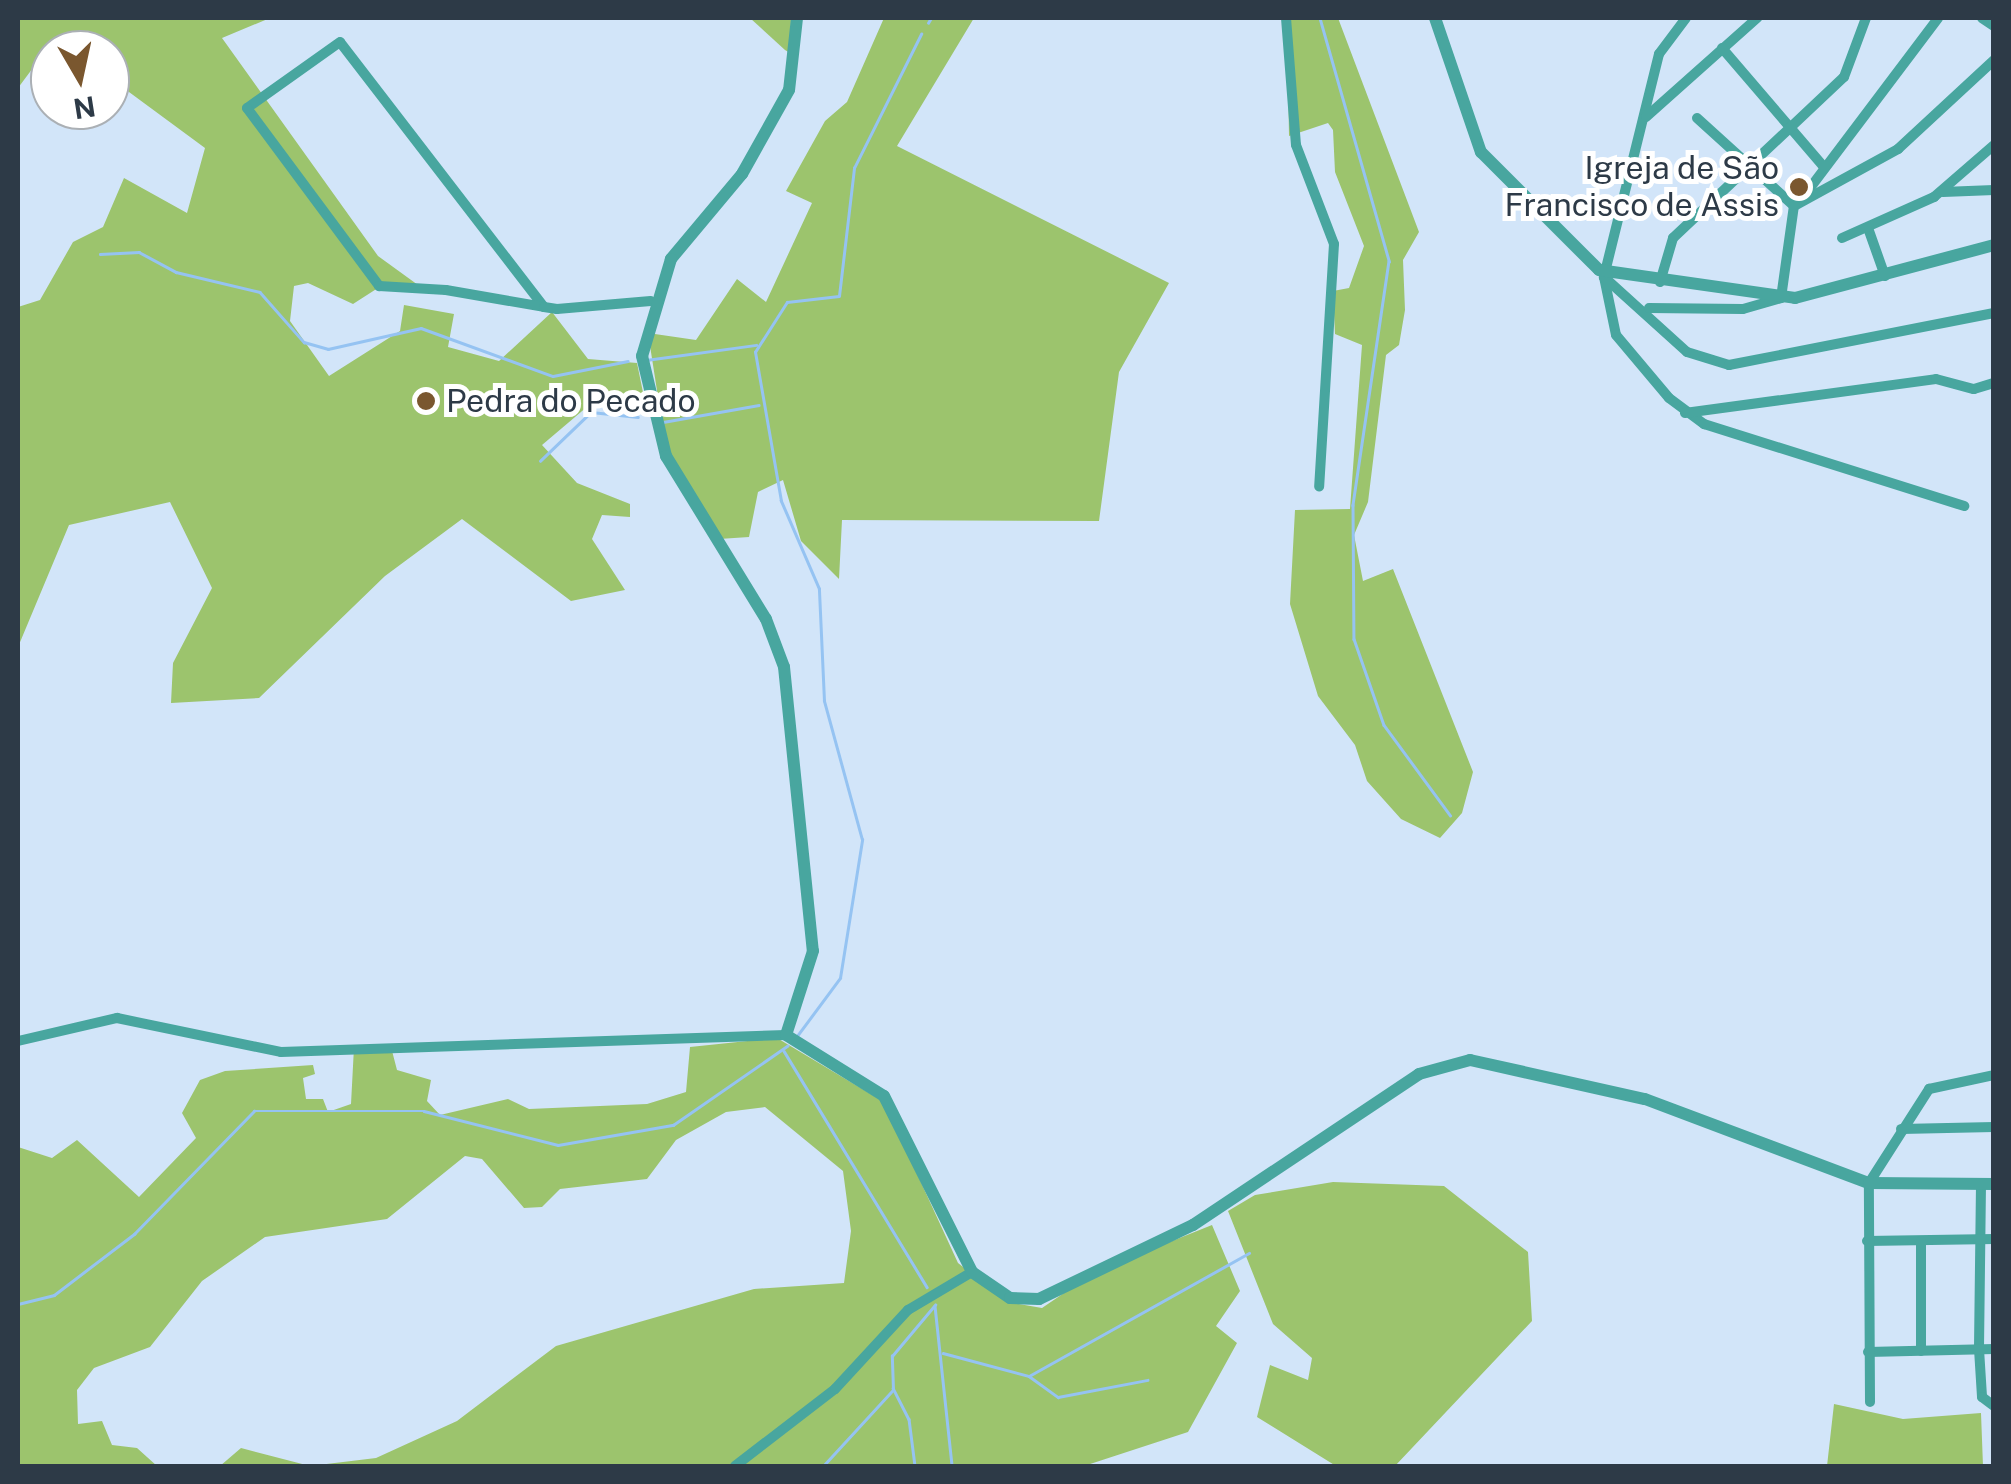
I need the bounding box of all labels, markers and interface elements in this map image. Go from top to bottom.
north arrow [30,30,130,130]
text: N [71,90,98,126]
place label: Igreja de São Francisco de Assis [1504,150,1779,225]
marker: Igreja de São Francisco de Assis [1788,176,1810,198]
place label: Pedra do Pecado [446,382,696,420]
marker: Pedra do Pecado [415,390,437,412]

